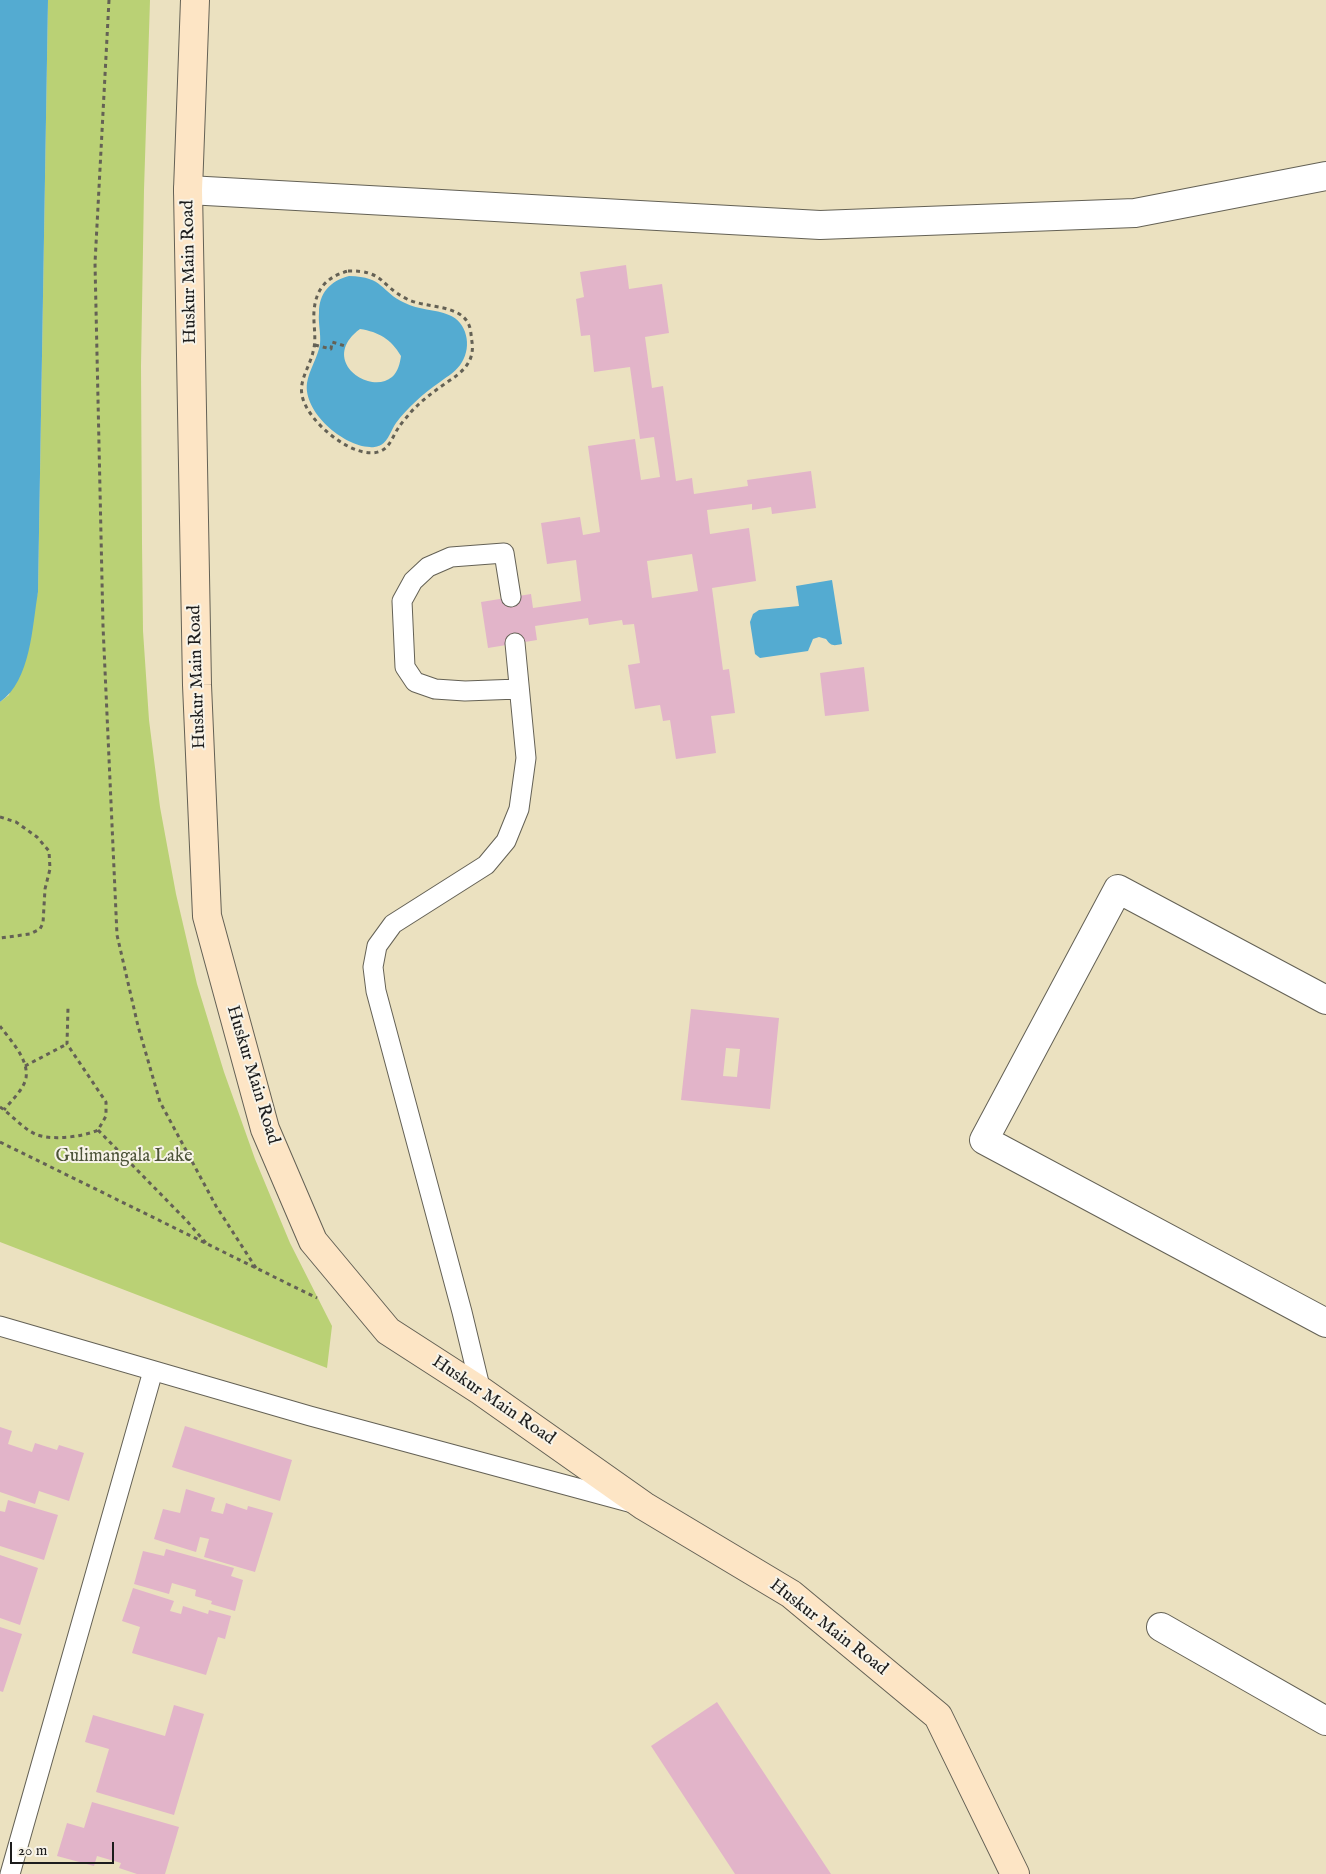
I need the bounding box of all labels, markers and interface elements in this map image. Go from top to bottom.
street label: Huskur Main Road [178,200,202,344]
street label: Huskur Main Road [185,605,211,749]
street label: Huskur Main Road [221,1003,283,1147]
park label: Gulimangala Lake [55,1146,193,1168]
street label: Huskur Main Road [427,1352,559,1450]
street label: Huskur Main Road [765,1575,891,1681]
scale bar [12,1832,116,1864]
text: 20 m [18,1841,47,1860]

